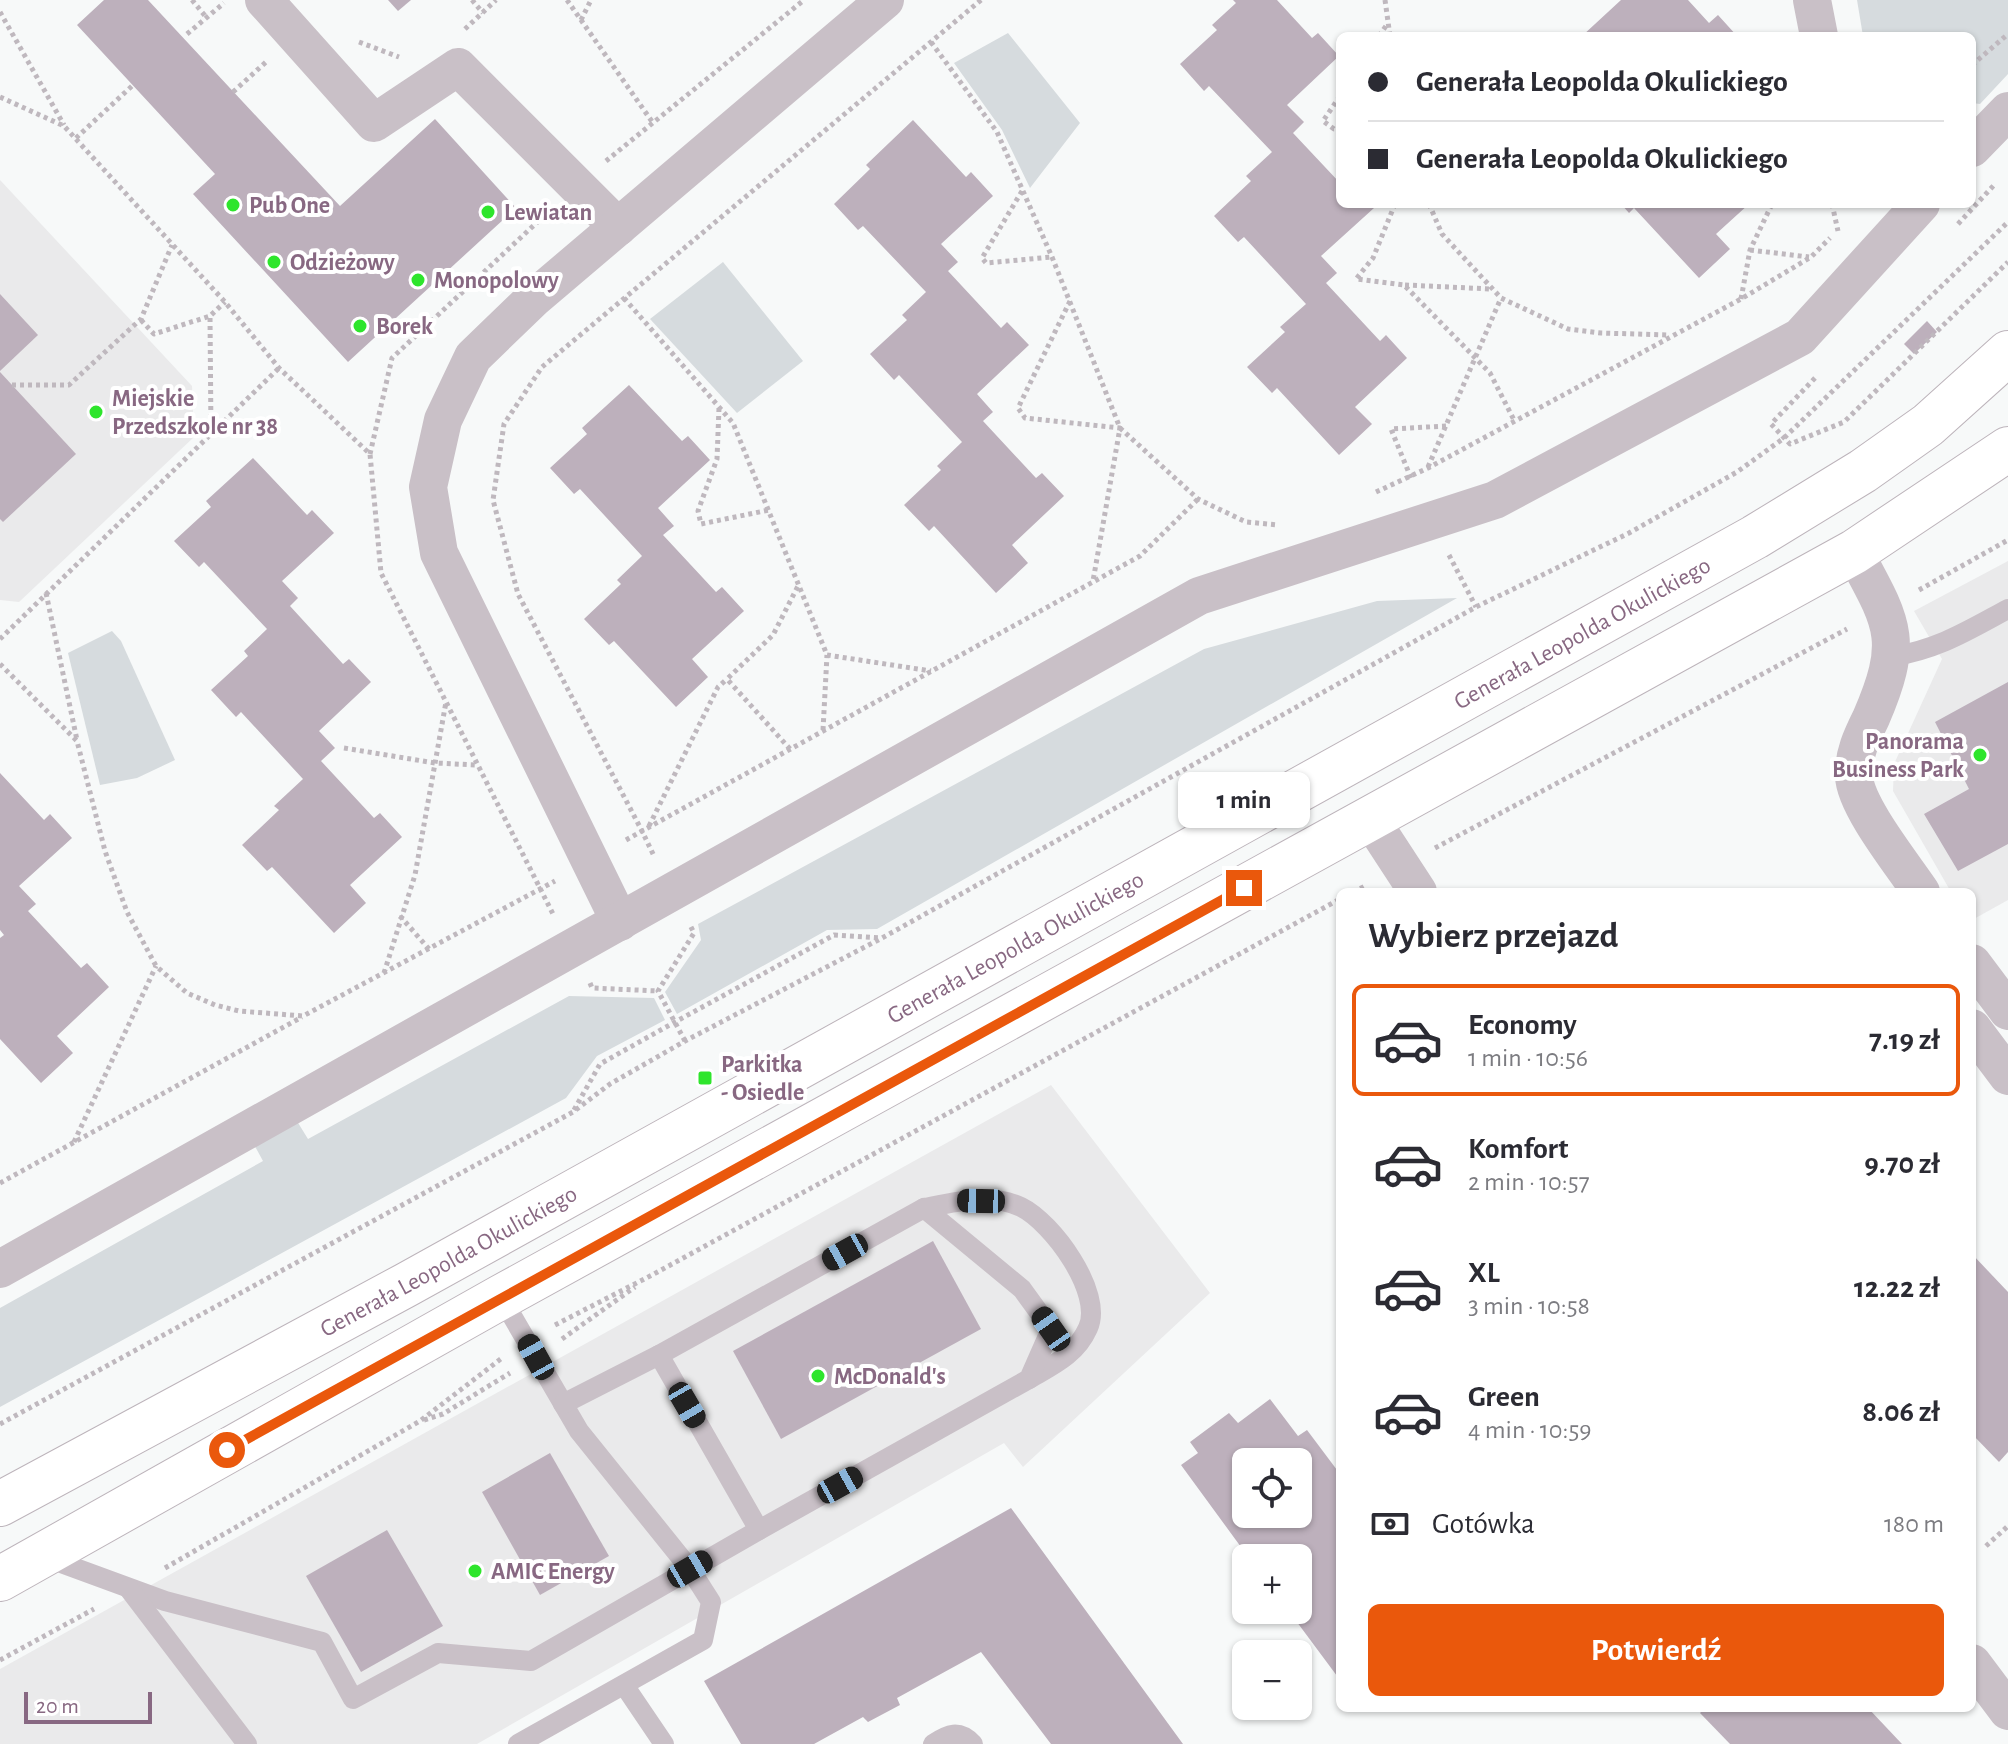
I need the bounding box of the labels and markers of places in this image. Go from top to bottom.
place label: Pub One [249,194,330,218]
marker: Pub One [224,196,242,214]
place label: Lewiatan [504,201,592,225]
marker: Lewiatan [479,203,497,221]
place label: Odzieżowy [290,251,395,275]
marker: Odzieżowy [265,253,283,271]
place label: Monopolowy [434,269,559,293]
marker: Monopolowy [409,271,427,289]
place label: Borek [376,315,433,339]
marker: Borek [351,317,369,335]
place label: Miejskie Przedszkole nr 38 [112,387,278,439]
marker: Miejskie Przedszkole nr 38 [87,403,105,421]
place label: Panorama Business Park [1832,730,1964,782]
marker: Panorama Business Park [1971,746,1989,764]
place label: Parkitka - Osiedle [721,1053,804,1105]
marker: Parkitka - Osiedle [696,1069,714,1087]
place label: McDonald's [834,1365,946,1389]
marker: McDonald's [809,1367,827,1385]
place label: AMIC Energy [491,1560,615,1584]
marker: AMIC Energy [466,1562,484,1580]

